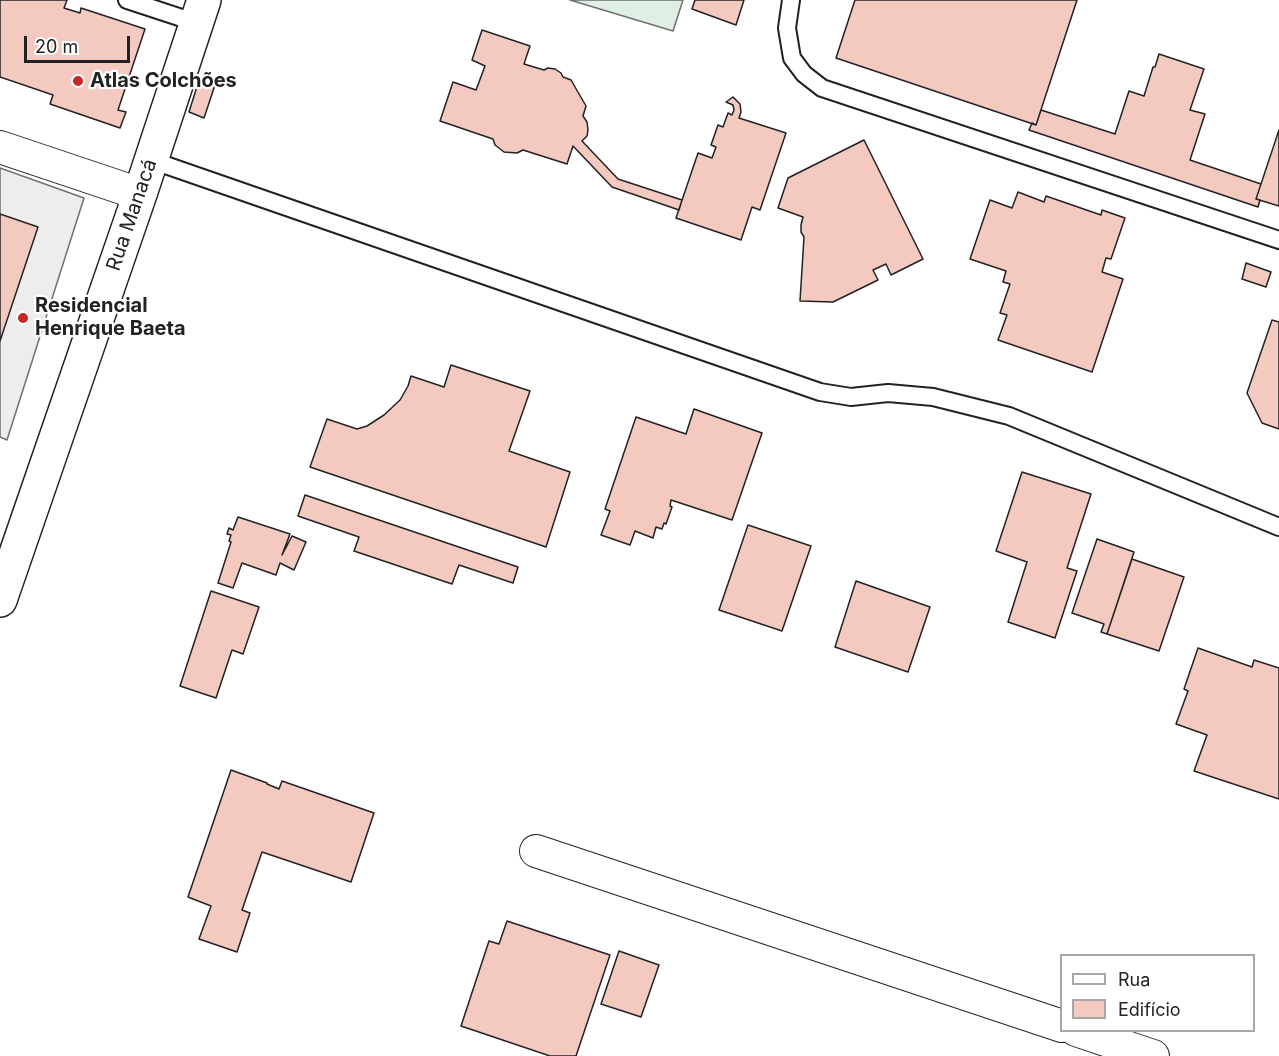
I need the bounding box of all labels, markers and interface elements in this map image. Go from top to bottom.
scale bar [27,24,134,62]
text: 20 m [35,36,78,57]
place label: Atlas Colchões [90,69,237,93]
marker: Atlas Colchões [71,74,85,88]
street label: Rua Manacá [102,156,162,274]
place label: Residencial Henrique Baeta [35,294,186,341]
marker: Residencial Henrique Baeta [16,311,30,325]
legend [1060,954,1255,1032]
text: Rua [1118,969,1150,990]
text: Edifício [1118,999,1181,1020]

